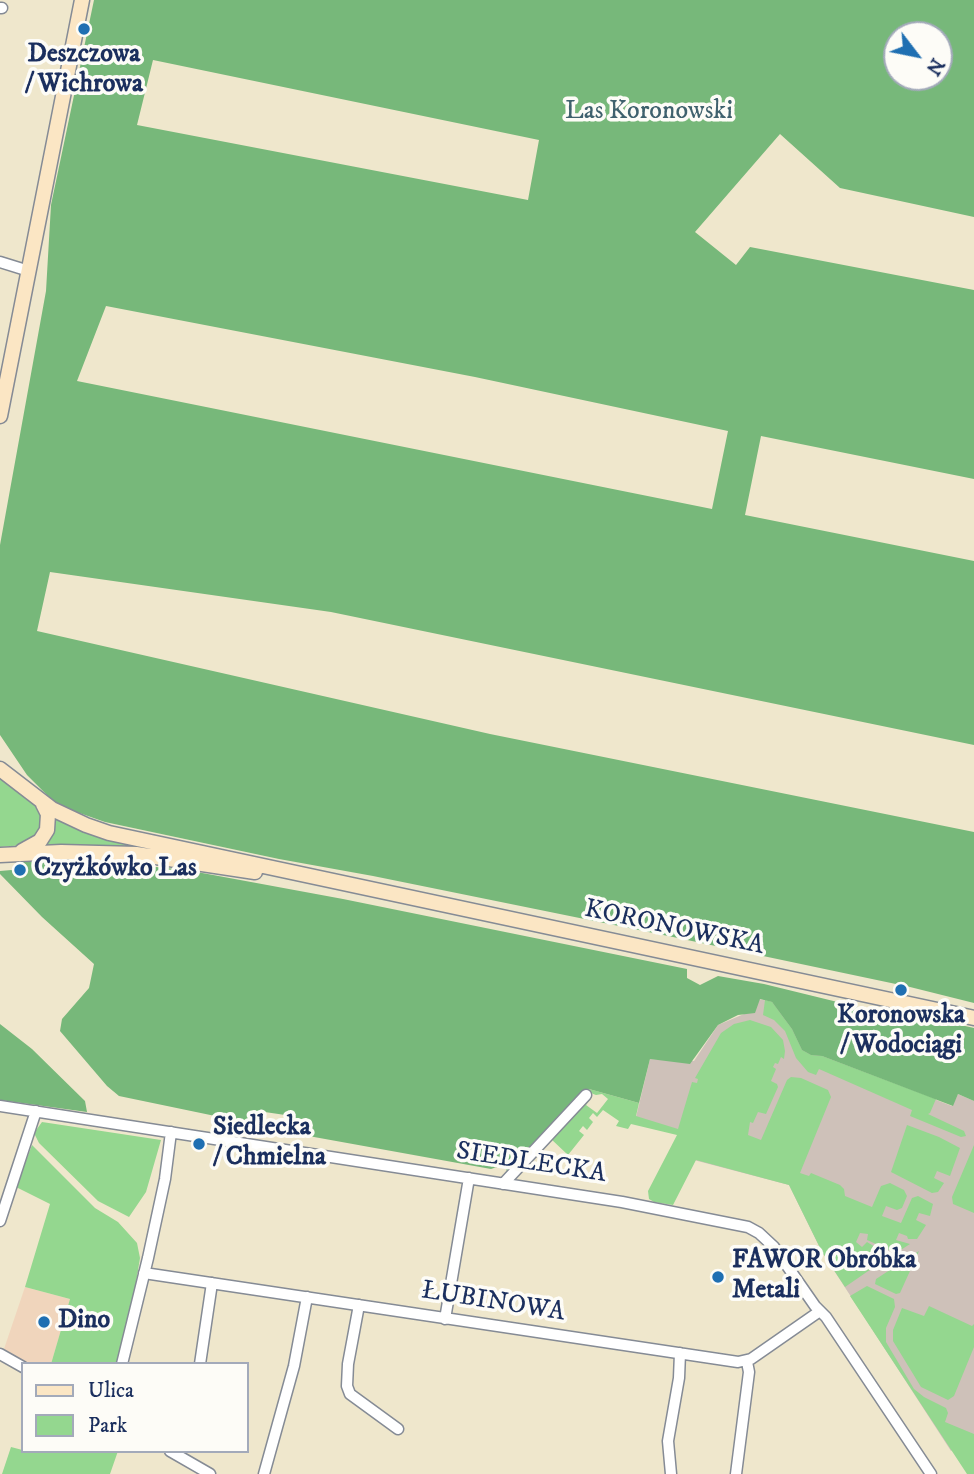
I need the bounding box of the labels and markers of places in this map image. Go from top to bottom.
marker: Deszczowa / Wichrowa [76,21,92,37]
place label: Deszczowa / Wichrowa [25,40,143,102]
place label: Czyżkówko Las [34,854,197,886]
marker: Czyżkówko Las [12,862,28,878]
marker: Koronowska / Wodociągi [893,982,909,998]
place label: Koronowska / Wodociągi [837,1001,965,1062]
place label: Siedlecka / Chmielna [213,1113,326,1174]
marker: Siedlecka / Chmielna [191,1136,207,1152]
place label: FAWOR Obróbka Metali [732,1246,916,1308]
marker: FAWOR Obróbka Metali [710,1269,726,1285]
place label: Dino [58,1306,110,1338]
marker: Dino [36,1314,52,1330]

